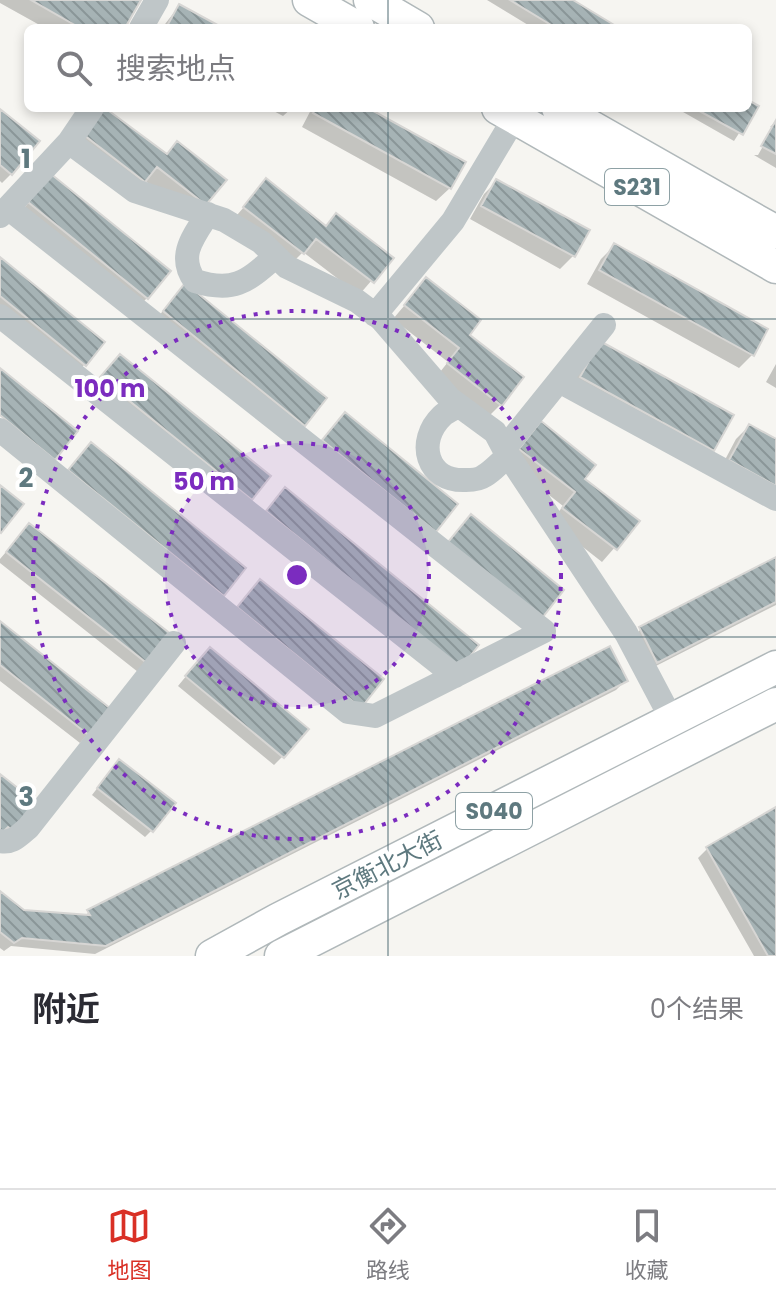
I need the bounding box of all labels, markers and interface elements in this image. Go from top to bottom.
search box [24,24,752,112]
icon: search [52,46,96,90]
text: 搜索地点 [116,47,236,90]
text: 1 [21,141,31,177]
road number: S231 [605,169,669,205]
text: 100 m [75,372,145,405]
text: 2 [19,460,34,496]
text: 50 m [173,465,235,498]
centre of rings [283,561,311,589]
text: 3 [18,779,34,815]
road number: S040 [456,793,532,829]
street label: 京衡北大街 [326,823,448,907]
text: 附近 [32,985,100,1033]
text: 0个结果 [650,991,744,1027]
tab: 地图 [107,1204,151,1287]
tab: 路线 [366,1204,410,1287]
tab: 收藏 [625,1204,669,1287]

